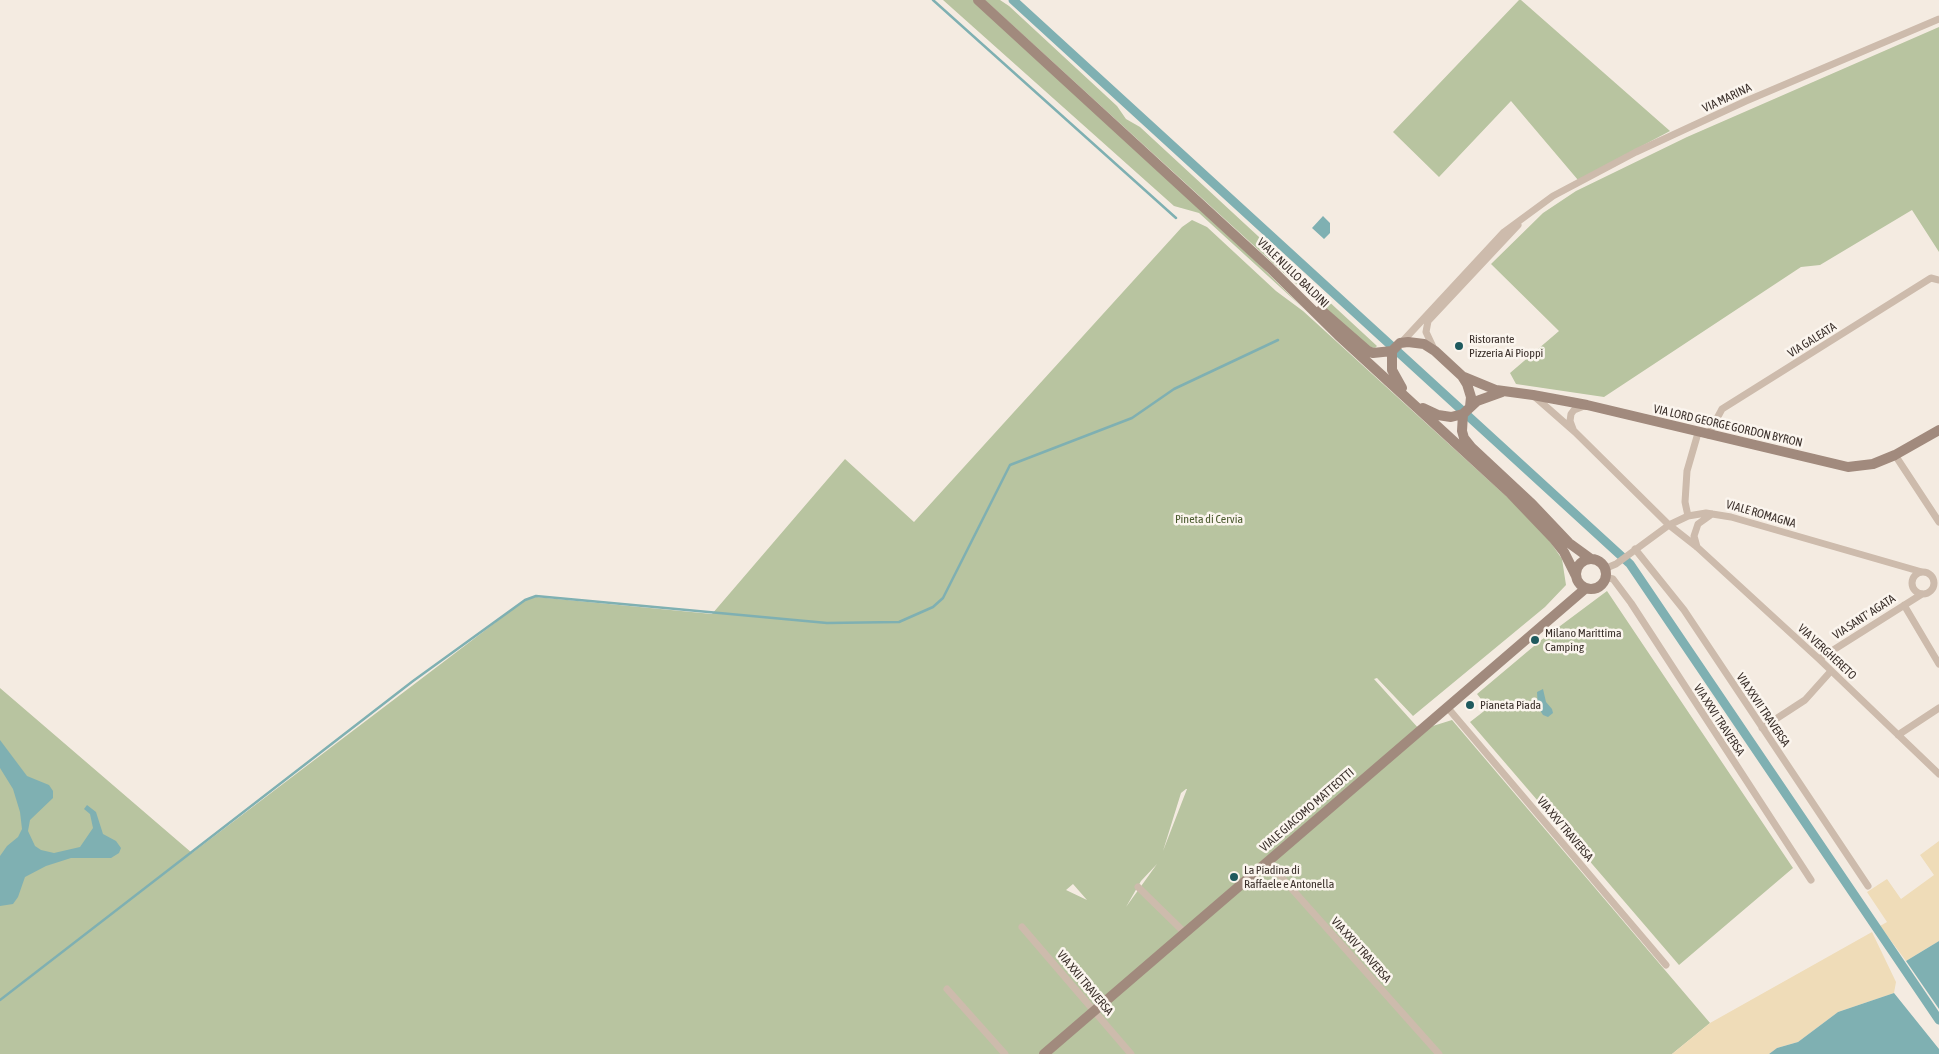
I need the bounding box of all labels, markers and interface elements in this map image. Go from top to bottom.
street label: VIA MARINA [1700,80,1754,116]
street label: VIALE NULLO BALDINI [1254,235,1332,311]
street label: VIA GALEATA [1785,319,1839,361]
place label: Ristorante Pizzeria Ai Pioppi [1469,332,1543,360]
marker: Ristorante Pizzeria Ai Pioppi [1453,340,1465,352]
street label: VIA LORD GEORGE GORDON BYRON [1652,402,1804,450]
street label: VIALE ROMAGNA [1724,497,1798,531]
park label: Pineta di Cervia [1175,512,1243,526]
street label: VIA SANT' AGATA [1830,591,1898,643]
street label: VIA VERGHERETO [1795,621,1859,683]
place label: Milano Marittima Camping [1545,626,1621,654]
marker: Milano Marittima Camping [1529,634,1541,646]
street label: VIA XXVII TRAVERSA [1733,670,1793,750]
street label: VIA XXVI TRAVERSA [1690,681,1748,759]
place label: Pianeta Piada [1480,698,1541,712]
marker: Pianeta Piada [1464,699,1476,711]
street label: VIALE GIACOMO MATTEOTTI [1257,765,1357,855]
street label: VIA XXV TRAVERSA [1534,794,1596,864]
place label: La Piadina di Raffaele e Antonella [1244,863,1334,891]
marker: La Piadina di Raffaele e Antonella [1228,871,1240,883]
street label: VIA XXIV TRAVERSA [1328,914,1394,986]
street label: VIA XXII TRAVERSA [1054,948,1116,1018]

